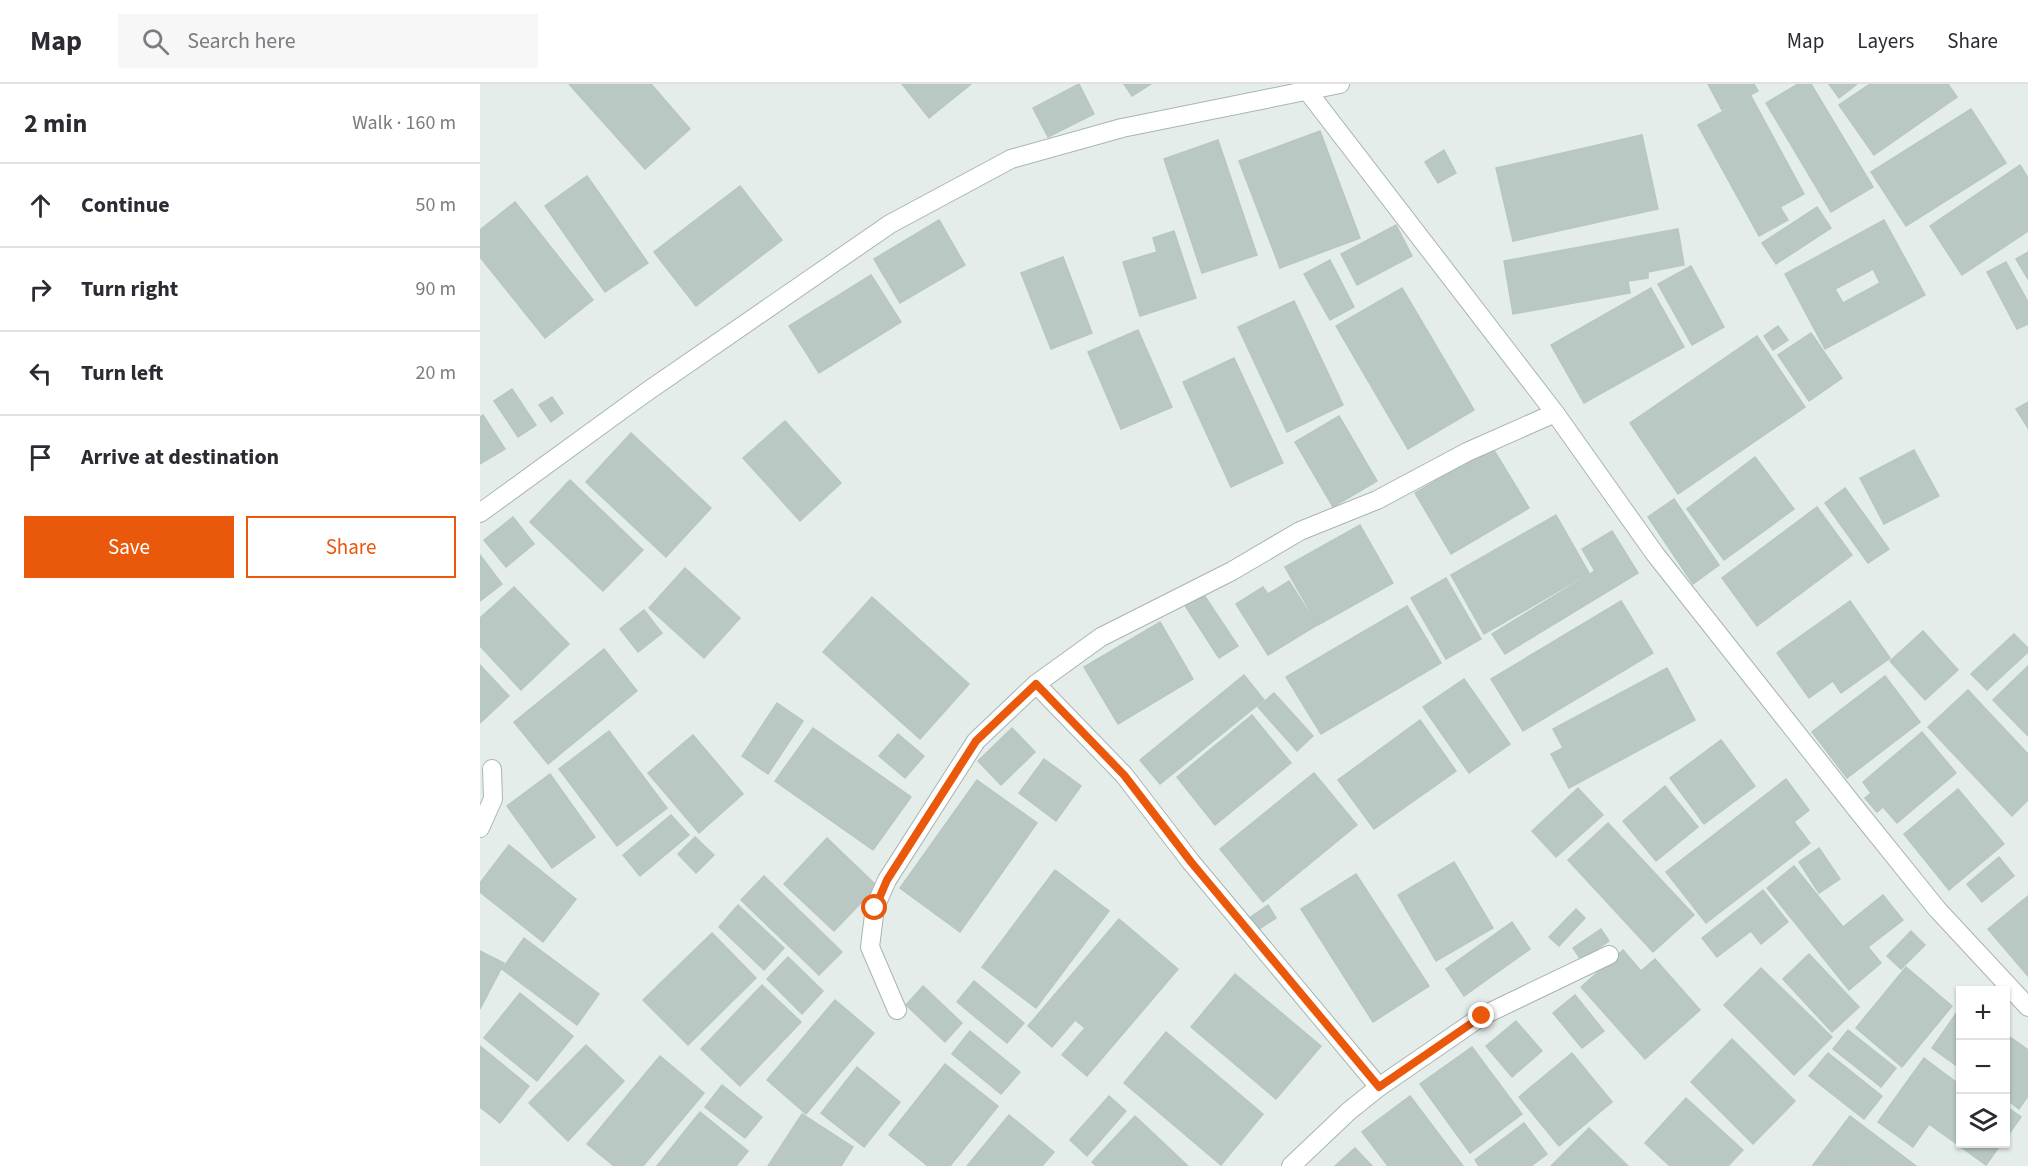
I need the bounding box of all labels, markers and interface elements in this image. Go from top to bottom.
search box [118,14,538,68]
text: Map [30,21,82,61]
icon: search [139,25,172,58]
text: Search here [187,25,296,57]
text: Map [1787,26,1824,56]
text: Layers [1857,26,1914,56]
text: Share [1947,26,1998,56]
text: 2 min [24,105,87,142]
text: Walk · 160 m [352,109,456,137]
icon: ahead [24,189,57,222]
text: Continue [81,189,170,221]
text: 50 m [416,191,456,219]
icon: right [24,273,57,306]
text: Turn right [81,273,178,305]
text: 90 m [416,275,456,303]
icon: left [24,357,57,390]
text: Turn left [81,357,163,389]
text: 20 m [416,359,456,387]
icon: arrive [24,441,57,474]
text: Arrive at destination [81,441,279,473]
button: Save [24,516,234,578]
button: Share [246,516,456,578]
route start [861,894,887,920]
map controls [1956,986,2010,1148]
button: + [1956,986,2010,1040]
route end [1468,1002,1494,1028]
button: − [1956,1040,2010,1094]
button: layers [1956,1094,2010,1148]

